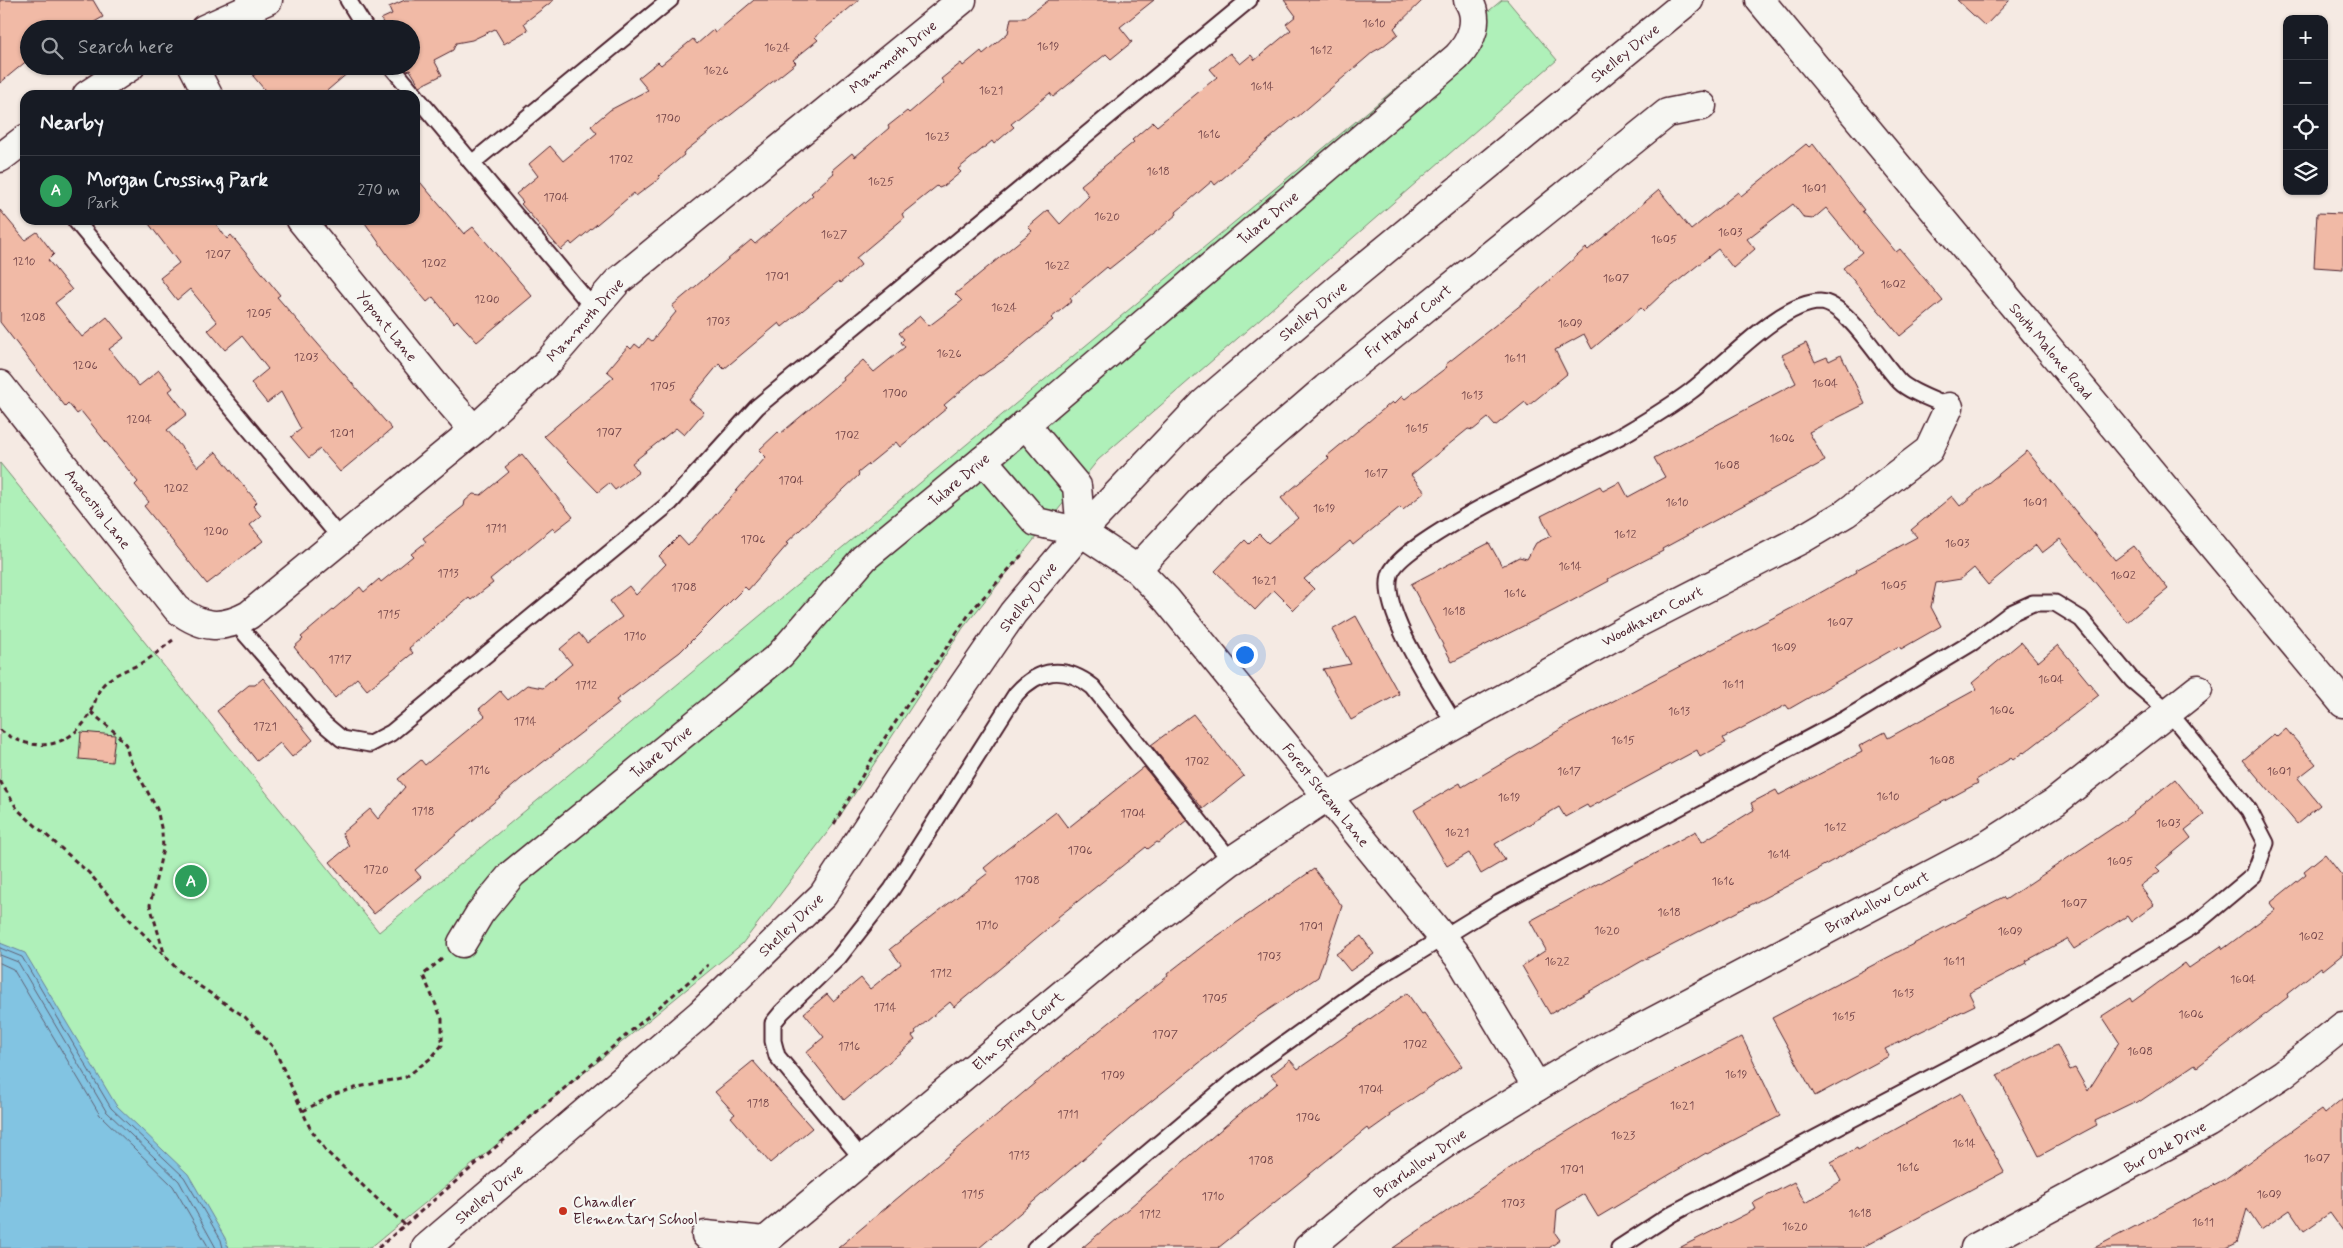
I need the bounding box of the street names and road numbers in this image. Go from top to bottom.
street label: Mammoth Drive [846,16,942,99]
street label: Shelley Drive [1587,20,1665,88]
street label: Tulare Drive [1234,187,1304,250]
street label: Mammoth Drive [543,274,629,367]
street label: Shelley Drive [1275,277,1352,346]
street label: Fir Harbor Court [1361,280,1456,363]
street label: Yopont Lane [351,287,421,367]
street label: South Malone Road [2004,299,2097,404]
street label: Tulare Drive [925,449,995,512]
street label: Anacostia Lane [60,465,135,554]
street label: Shelley Drive [995,558,1062,637]
street label: Woodhaven Court [1598,582,1707,652]
street label: Tulare Drive [626,721,697,784]
street label: Forest Stream Lane [1277,739,1373,852]
street label: Briarhollow Court [1822,867,1933,939]
street label: Shelley Drive [755,889,829,962]
street label: Elm Spring Court [969,987,1069,1076]
street label: Bur Oak Drive [2121,1117,2210,1179]
street label: Briarhollow Drive [1370,1124,1471,1203]
street label: Shelley Drive [451,1160,528,1229]

